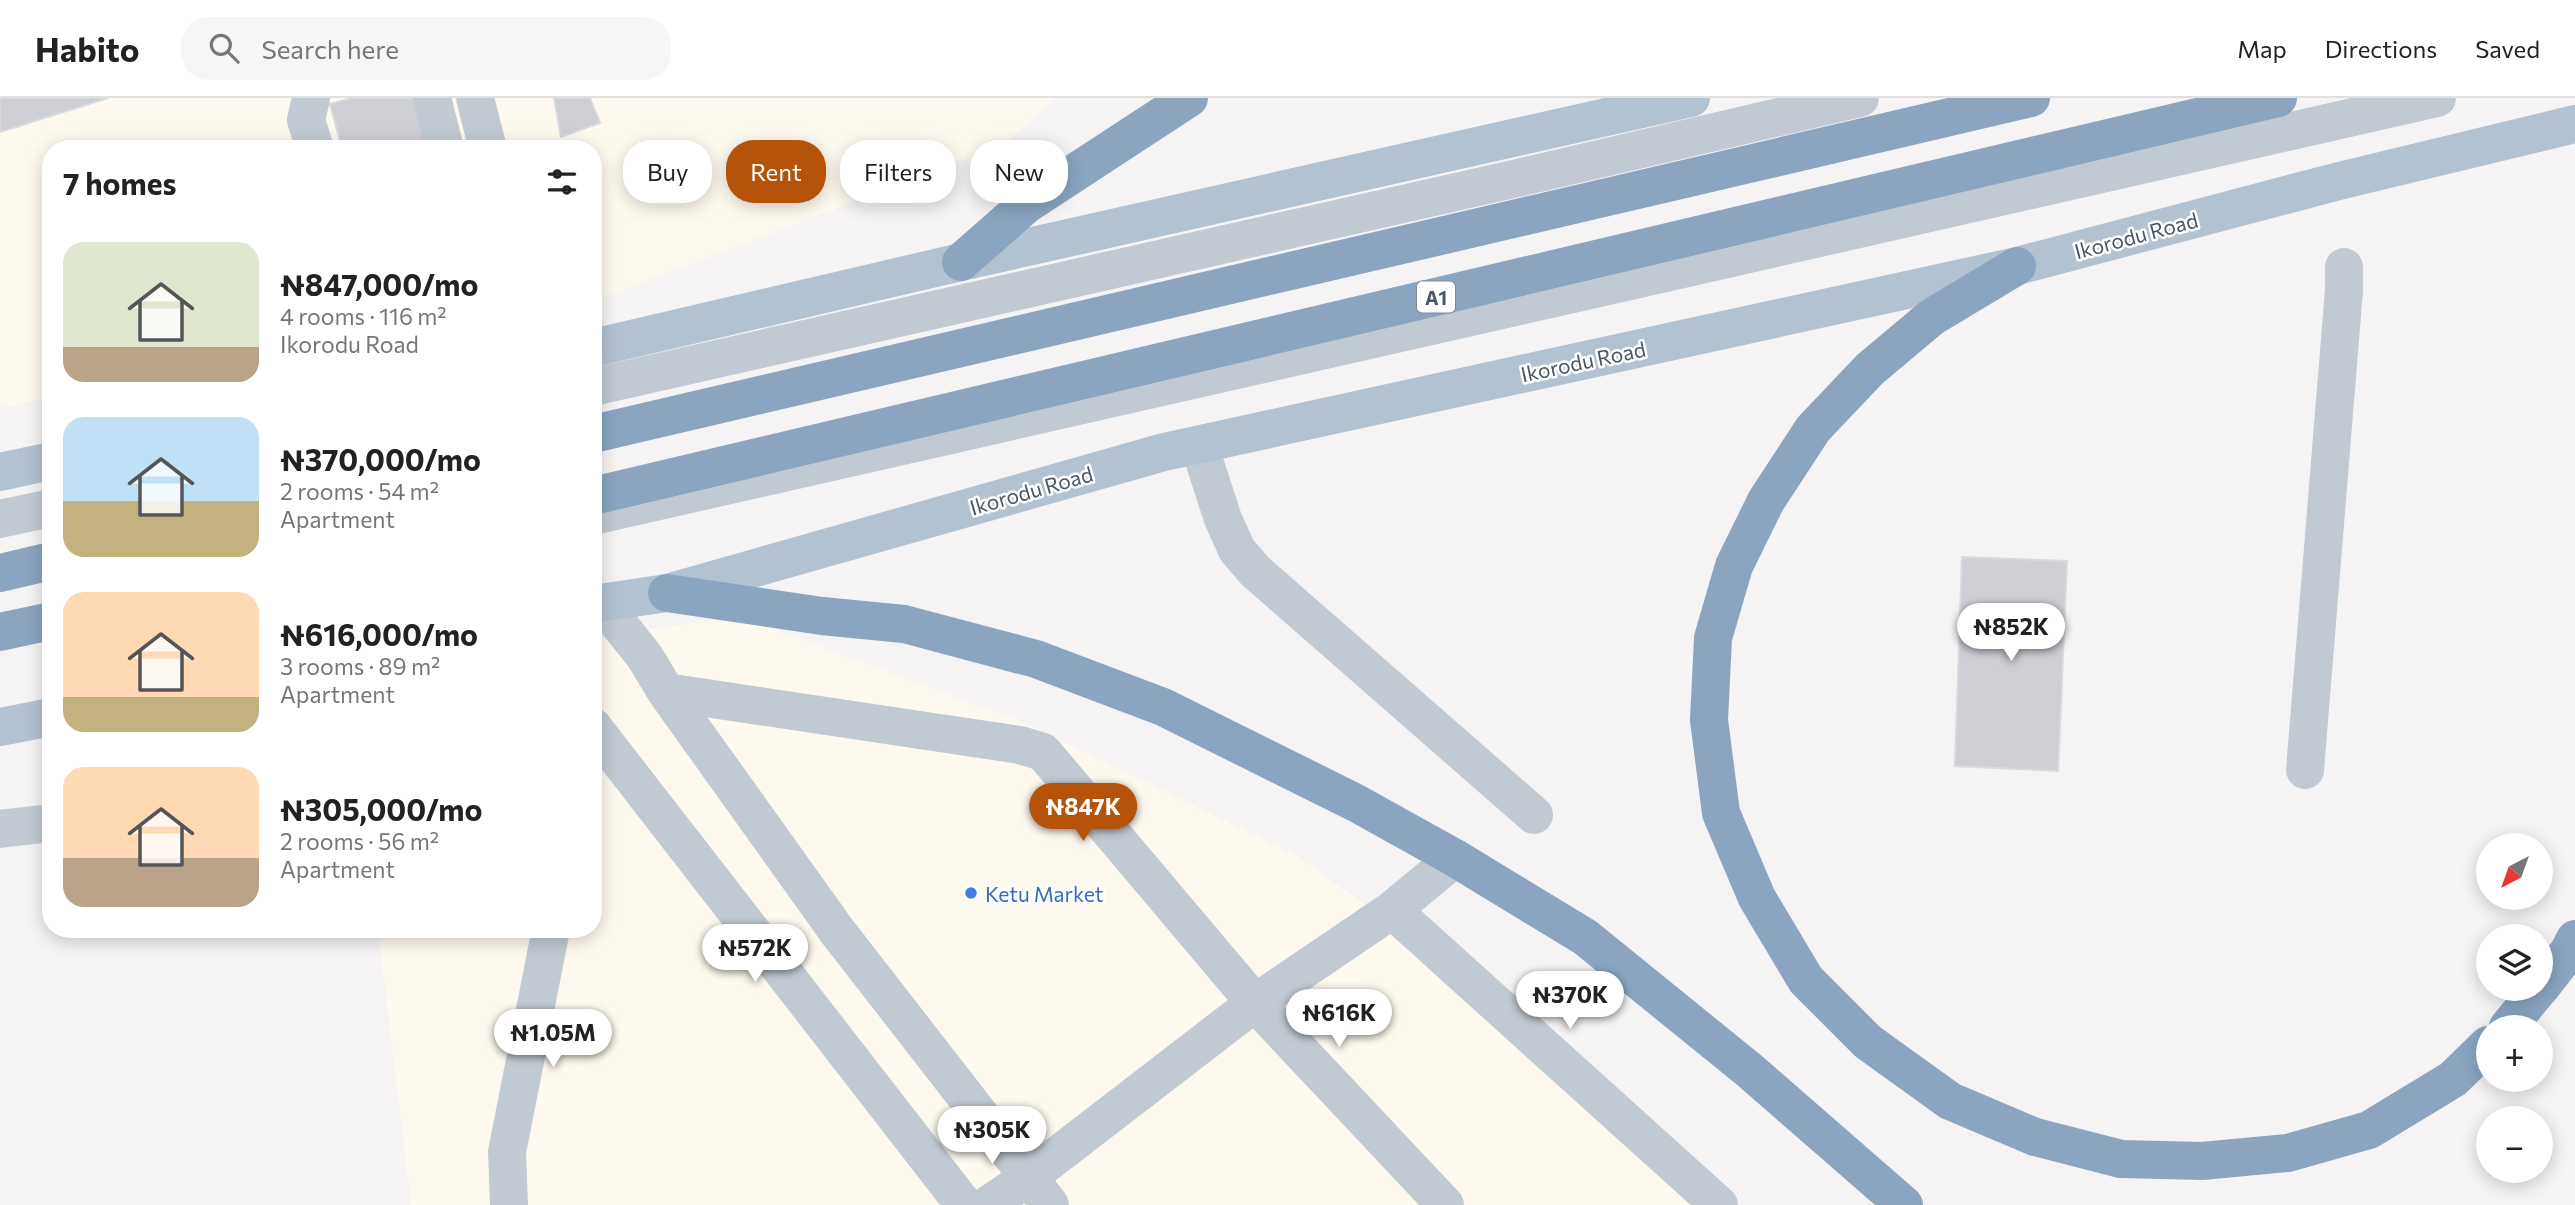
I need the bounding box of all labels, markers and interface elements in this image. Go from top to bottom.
search box [181,17,671,80]
text: Habito [35,28,139,69]
icon: search [205,29,243,67]
text: Search here [261,33,399,64]
text: Map [2237,34,2287,63]
text: Directions [2325,34,2437,63]
text: Saved [2475,34,2540,63]
chip: Buy [623,140,712,203]
chip: Rent [726,140,826,203]
chip: Filters [840,140,956,203]
chip: New [970,140,1068,203]
icon: filters [543,163,581,201]
text: 7 homes [63,164,176,201]
street label: Ikorodu Road [2072,207,2200,263]
text: ₦847,000/mo [280,265,478,302]
icon: home [119,270,203,354]
road number: A1 [1417,281,1455,312]
text: 4 rooms · 116 m² [280,302,447,330]
text: Ikorodu Road [280,330,419,358]
street label: Ikorodu Road [1518,336,1648,386]
text: ₦370,000/mo [280,440,481,477]
icon: home [119,445,203,529]
street label: Ikorodu Road [967,461,1095,519]
text: 2 rooms · 54 m² [280,477,439,505]
text: Apartment [280,505,395,533]
pin: ₦852K [1962,603,2060,663]
text: ₦852K [1973,612,2049,640]
text: ₦616,000/mo [280,615,478,652]
icon: home [119,620,203,704]
text: 3 rooms · 89 m² [280,652,440,680]
text: Apartment [280,680,395,708]
pin: ₦847K [1034,784,1132,843]
text: ₦305,000/mo [280,790,482,827]
text: ₦847K [1045,792,1121,820]
icon: home [119,795,203,879]
text: 2 rooms · 56 m² [280,827,439,855]
north arrow [2476,833,2553,910]
map controls [2476,833,2553,1183]
text: Apartment [280,855,395,883]
place label: Ketu Market [985,881,1103,906]
marker: Ketu Market [963,885,979,901]
pin: ₦572K [706,924,804,984]
button: layers [2476,924,2553,1001]
text: ₦572K [718,933,792,961]
pin: ₦370K [1521,972,1619,1031]
text: ₦370K [1532,980,1608,1008]
pin: ₦616K [1290,990,1388,1049]
text: ₦616K [1302,998,1376,1026]
pin: ₦1.05M [496,1010,610,1069]
button: + [2476,1015,2553,1092]
text: ₦1.05M [510,1018,596,1046]
button: − [2476,1106,2553,1183]
pin: ₦305K [943,1107,1041,1166]
text: ₦305K [953,1115,1031,1143]

